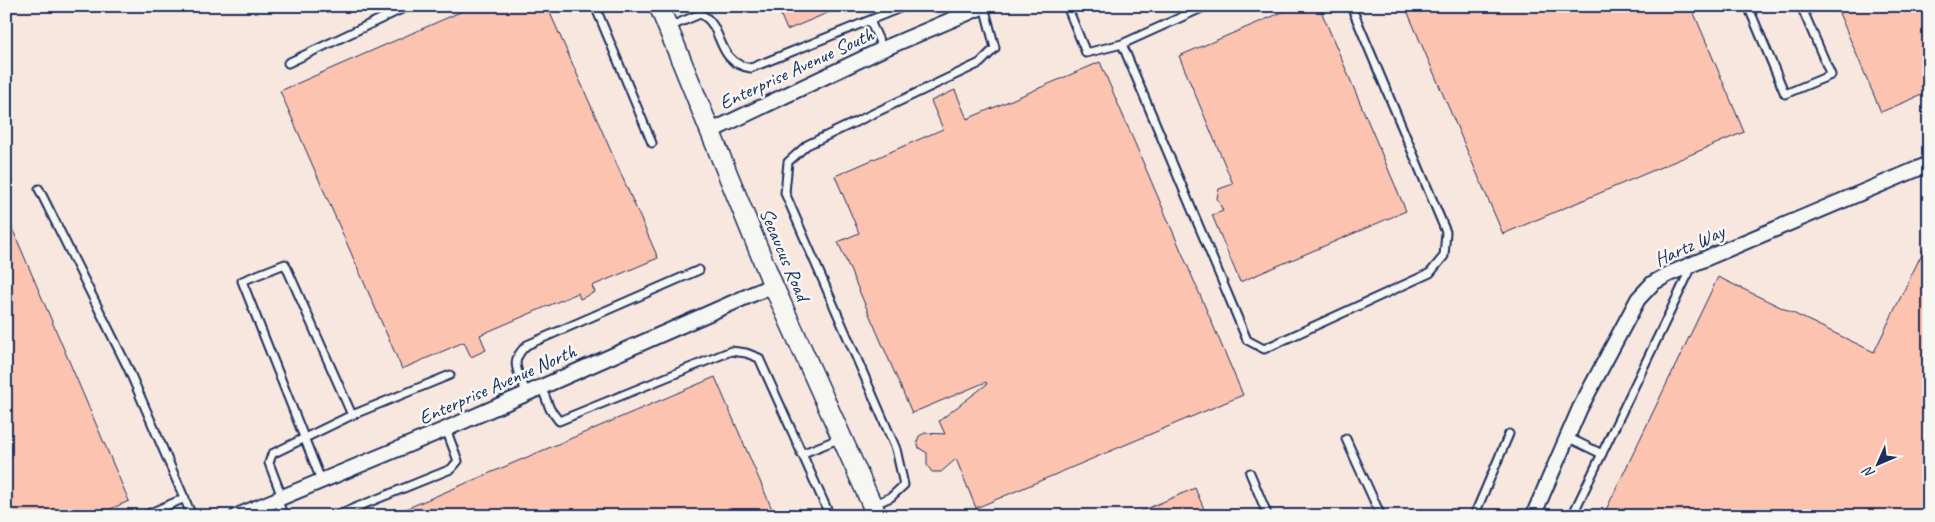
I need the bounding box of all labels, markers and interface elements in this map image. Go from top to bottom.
street label: Enterprise Avenue South [715,21,878,115]
street label: Secaucus Road [754,204,816,307]
street label: Hartz Way [1650,218,1730,272]
street label: Enterprise Avenue North [415,338,580,430]
north arrow [1852,440,1902,490]
text: N [1858,462,1878,482]

